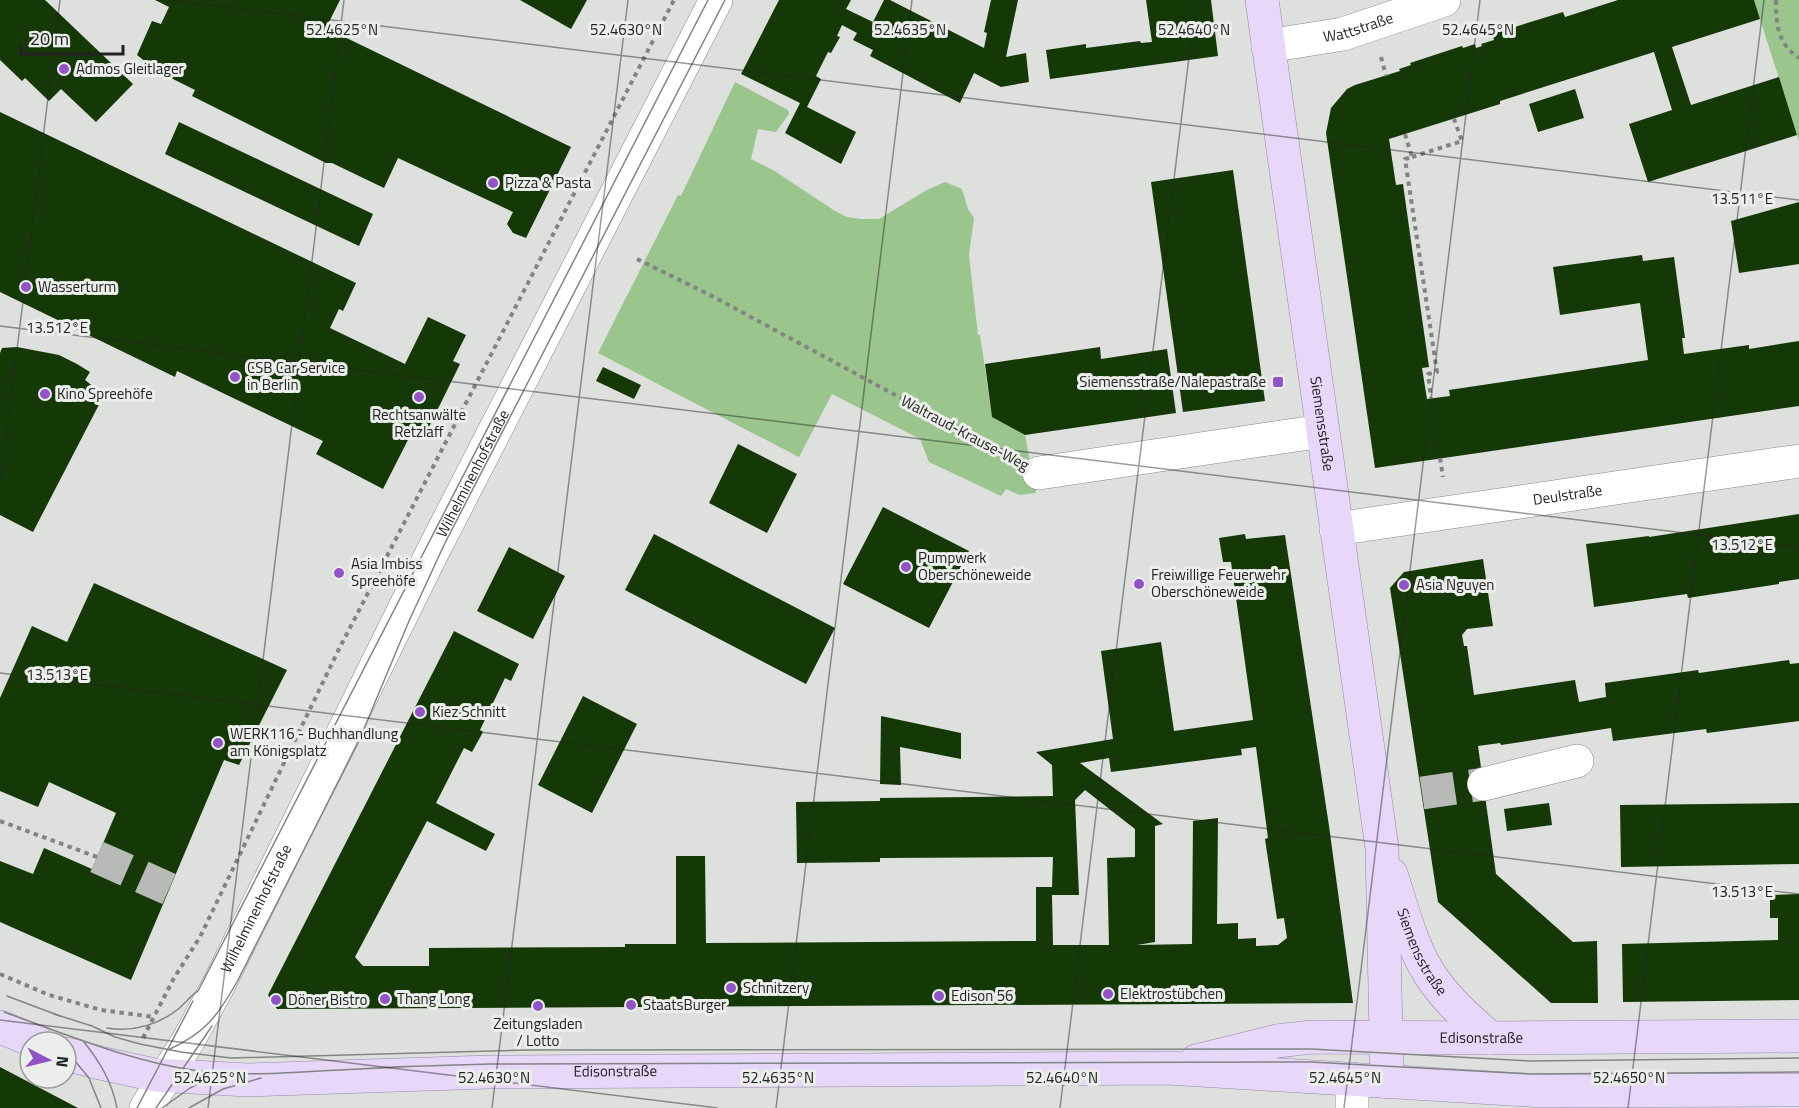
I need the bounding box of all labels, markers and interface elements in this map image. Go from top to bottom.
street label: Wattstraße [1321,6,1396,48]
scale bar [21,18,123,56]
text: 52.4625°N [306,18,378,41]
text: 52.4630°N [590,18,662,41]
text: 52.4635°N [874,18,946,41]
text: 52.4640°N [1158,18,1230,41]
text: 52.4645°N [1442,18,1514,41]
text: 20 m [30,25,69,52]
place label: Admos Gleitlager [76,57,184,80]
marker: Admos Gleitlager [57,62,71,76]
place label: Pizza & Pasta [505,171,592,194]
marker: Pizza & Pasta [486,176,500,190]
text: 13.511°E [1711,187,1773,210]
place label: Wasserturm [38,275,116,298]
marker: Wasserturm [19,280,33,294]
text: 13.512°E [26,316,88,339]
place label: CSB Car Service in Berlin [247,356,345,396]
marker: CSB Car Service in Berlin [228,370,242,384]
place label: Siemensstraße/Nalepastraße [1079,370,1266,393]
marker: Siemensstraße/Nalepastraße [1271,375,1285,389]
street label: Siemensstraße [1304,375,1341,473]
place label: Kino Spreehöfe [57,382,153,405]
marker: Kino Spreehöfe [38,387,52,401]
street label: Waltraud-Krause-Weg [897,389,1034,476]
marker: Rechtsanwälte Retzlaff [412,390,426,404]
place label: Rechtsanwälte Retzlaff [372,403,466,443]
street label: Wilhelminenhofstraße [430,405,515,541]
street label: Deulstraße [1531,478,1604,511]
text: 13.512°E [1711,533,1773,556]
place label: Pumpwerk Oberschöneweide [918,546,1031,586]
place label: Asia Imbiss Spreehöfe [351,552,422,592]
marker: Pumpwerk Oberschöneweide [899,560,913,574]
place label: Freiwillige Feuerwehr Oberschöneweide [1151,563,1286,603]
marker: Asia Imbiss Spreehöfe [332,566,346,580]
place label: Asia Nguyen [1416,573,1494,596]
marker: Freiwillige Feuerwehr Oberschöneweide [1132,577,1146,591]
marker: Asia Nguyen [1397,578,1411,592]
text: 13.513°E [26,663,88,686]
place label: Kiez Schnitt [432,700,507,723]
marker: Kiez Schnitt [413,705,427,719]
place label: WERK116 - Buchhandlung am Königsplatz [230,722,399,762]
marker: WERK116 - Buchhandlung am Königsplatz [211,736,225,750]
street label: Wilhelminenhofstraße [214,840,297,977]
text: 13.513°E [1711,880,1773,903]
street label: Siemensstraße [1391,905,1453,1000]
place label: Schnitzery [743,976,809,999]
marker: Schnitzery [724,981,738,995]
place label: Elektrostübchen [1120,982,1223,1005]
place label: Edison 56 [951,984,1013,1007]
place label: Thang Long [397,987,471,1010]
marker: Elektrostübchen [1101,987,1115,1001]
place label: Döner Bistro [288,988,368,1011]
marker: Edison 56 [932,989,946,1003]
marker: Thang Long [378,992,392,1006]
marker: Döner Bistro [269,993,283,1007]
place label: StaatsBurger [643,993,726,1016]
marker: StaatsBurger [624,998,638,1012]
marker: Zeitungsladen / Lotto [531,999,545,1013]
place label: Zeitungsladen / Lotto [493,1012,583,1052]
street label: Edisonstraße [1440,1026,1523,1049]
north arrow [18,1030,78,1090]
text: N [50,1055,75,1069]
street label: Edisonstraße [573,1059,657,1083]
text: 52.4625°N [174,1066,246,1089]
text: 52.4630°N [458,1066,530,1089]
text: 52.4635°N [742,1066,814,1089]
text: 52.4640°N [1026,1066,1098,1089]
text: 52.4645°N [1309,1066,1381,1089]
text: 52.4650°N [1593,1066,1665,1089]

